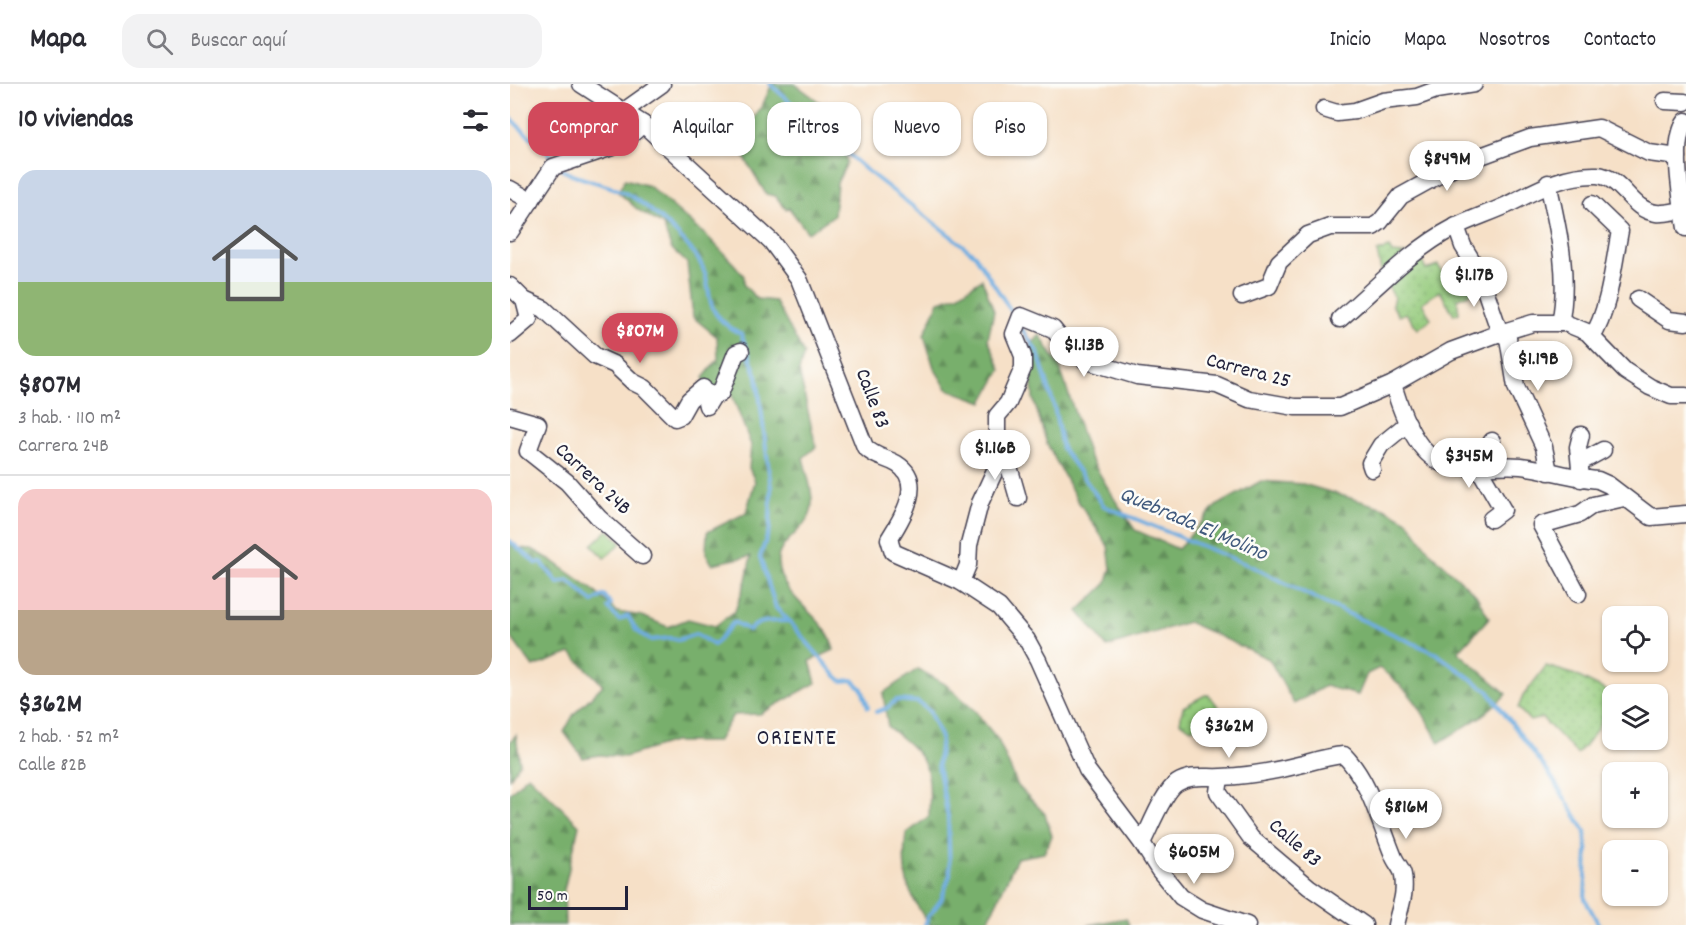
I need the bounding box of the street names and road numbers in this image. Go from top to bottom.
street label: Carrera 25 [1202,346,1294,398]
street label: Calle 83 [846,365,896,433]
street label: Carrera 24B [547,437,637,524]
street label: Calle 83 [1261,812,1327,876]

